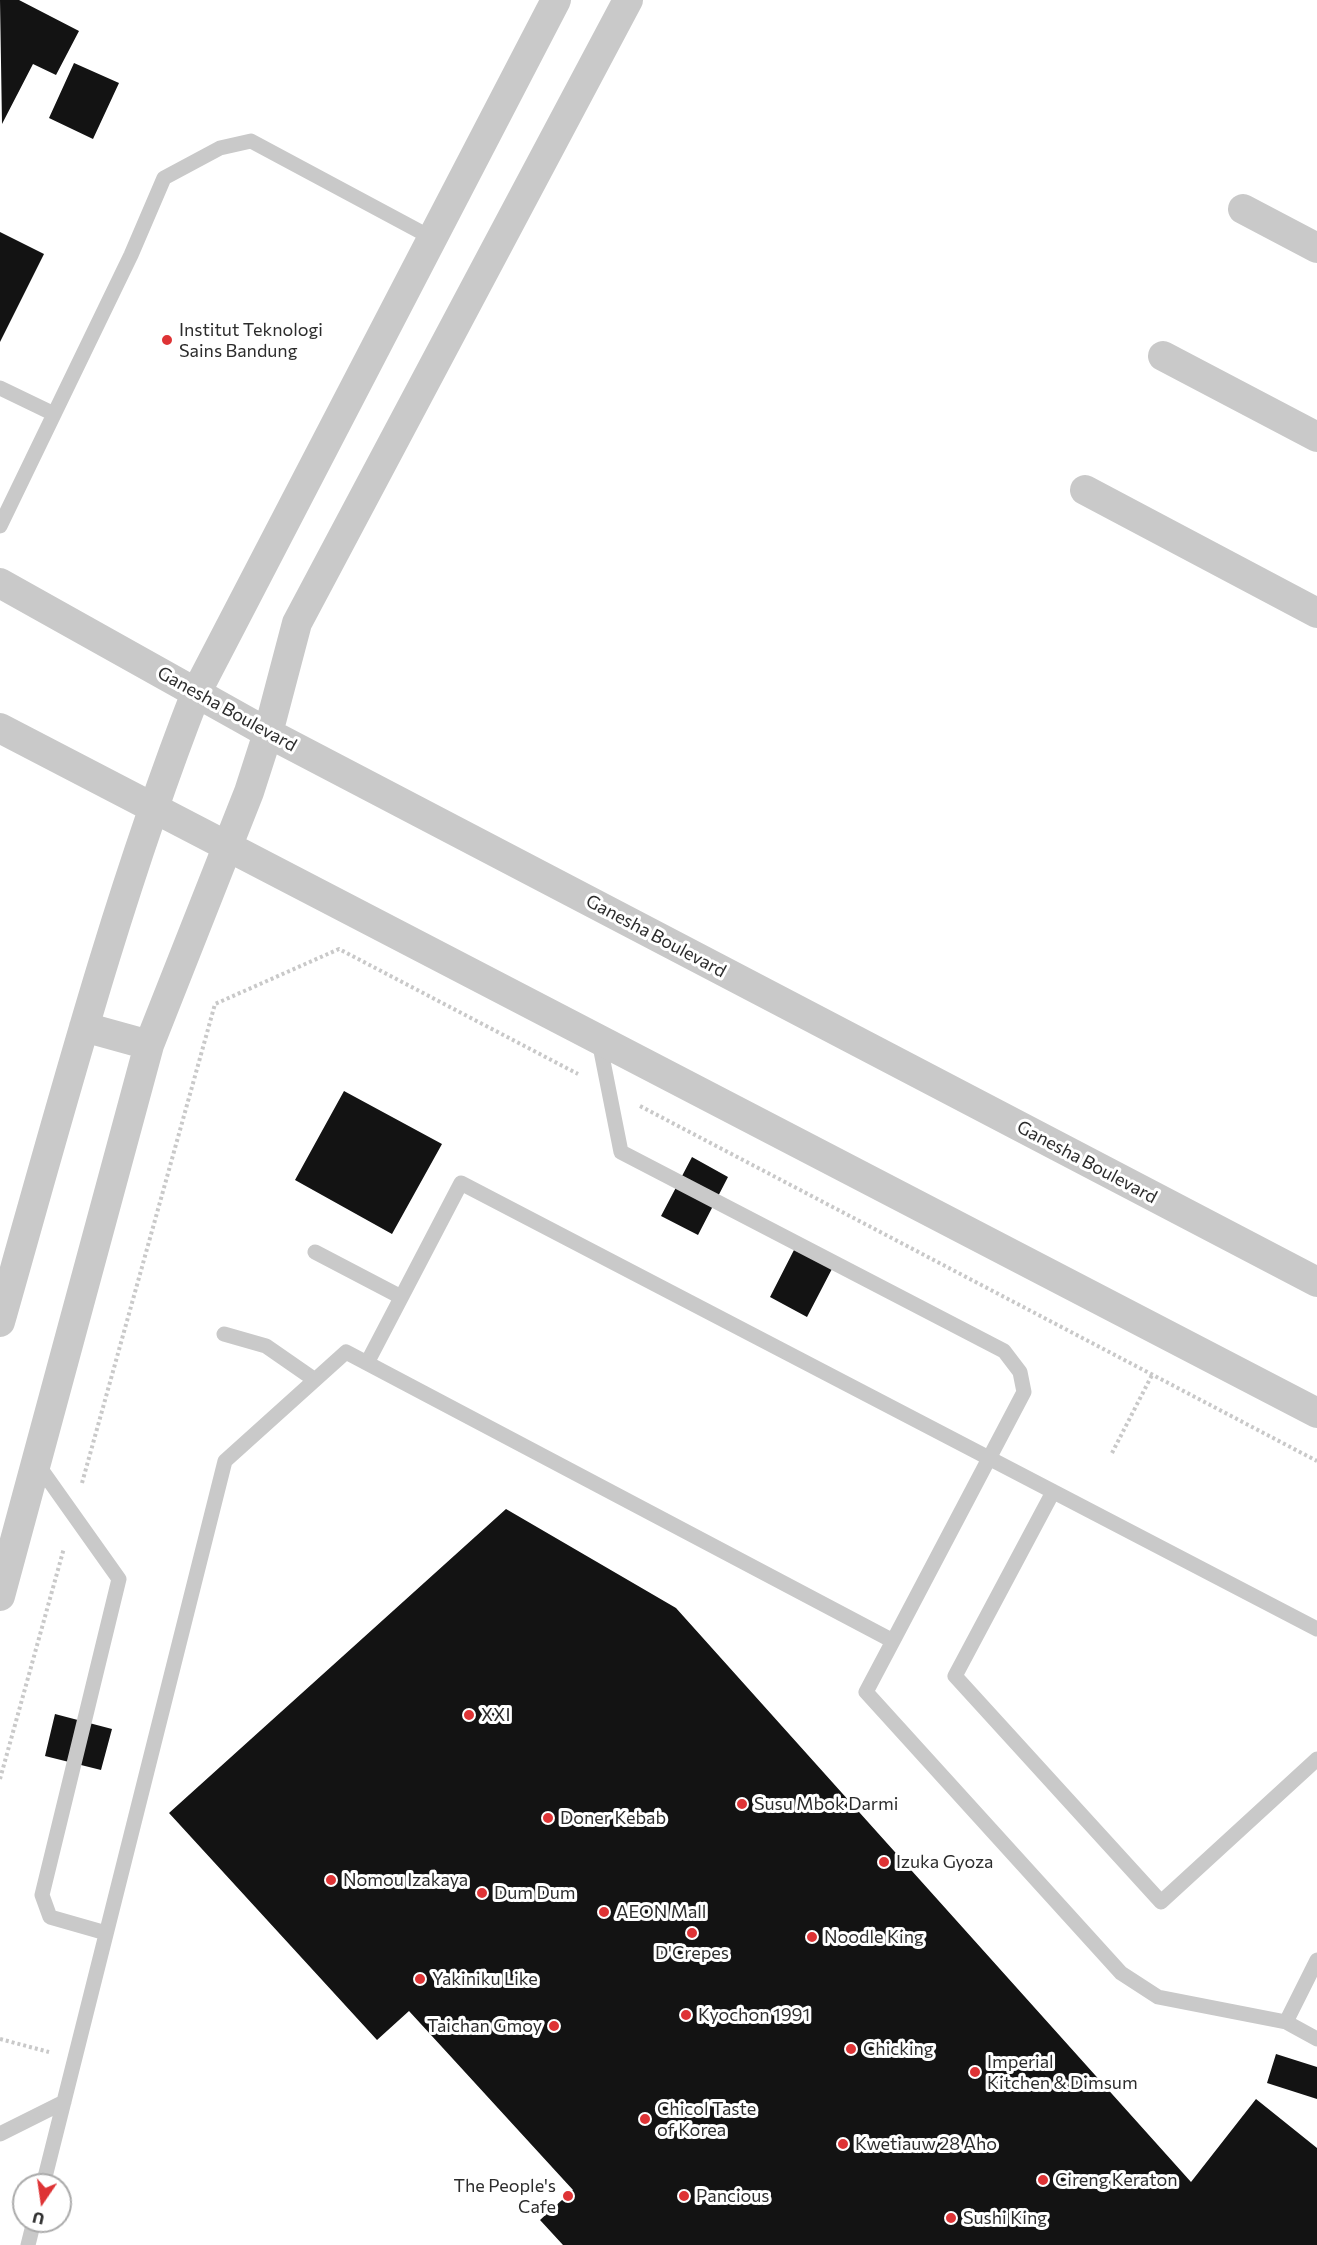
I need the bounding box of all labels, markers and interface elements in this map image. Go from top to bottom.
place label: Institut Teknologi Sains Bandung [179,319,323,362]
marker: Institut Teknologi Sains Bandung [160,333,174,347]
street label: Ganesha Boulevard [154,662,300,756]
street label: Ganesha Boulevard [582,890,730,982]
street label: Ganesha Boulevard [1013,1116,1161,1208]
place label: XXI [481,1704,510,1726]
marker: XXI [462,1708,476,1722]
place label: Susu Mbok Darmi [754,1793,898,1815]
marker: Susu Mbok Darmi [735,1797,749,1811]
place label: Doner Kebab [560,1807,666,1829]
marker: Doner Kebab [541,1811,555,1825]
place label: Izuka Gyoza [896,1851,994,1873]
marker: Izuka Gyoza [877,1855,891,1869]
place label: Nomou Izakaya [343,1869,468,1891]
marker: Nomou Izakaya [324,1873,338,1887]
place label: Dum Dum [494,1882,575,1904]
marker: Dum Dum [475,1886,489,1900]
place label: AEON Mall [616,1901,706,1923]
marker: AEON Mall [597,1905,611,1919]
marker: D'Crepes [685,1926,699,1940]
place label: Noodle King [824,1926,924,1948]
marker: Noodle King [805,1930,819,1944]
place label: D'Crepes [655,1942,729,1964]
place label: Yakiniku Like [432,1968,538,1990]
marker: Yakiniku Like [413,1972,427,1986]
place label: Kyochon 1991 [698,2004,810,2026]
marker: Kyochon 1991 [679,2008,693,2022]
place label: Taichan Gmoy [427,2015,542,2037]
marker: Taichan Gmoy [547,2019,561,2033]
place label: Chicking [863,2038,934,2060]
marker: Chicking [844,2042,858,2056]
place label: Imperial Kitchen & Dimsum [987,2051,1138,2094]
marker: Imperial Kitchen & Dimsum [968,2065,982,2079]
place label: Chicol Taste of Korea [657,2098,756,2140]
marker: Chicol Taste of Korea [638,2112,652,2126]
place label: Kwetiauw 28 Aho [855,2133,997,2155]
marker: Kwetiauw 28 Aho [836,2137,850,2151]
place label: Cireng Keraton [1055,2169,1178,2191]
north arrow [12,2173,72,2233]
marker: Cireng Keraton [1036,2173,1050,2187]
place label: The People's Cafe [453,2175,556,2218]
place label: Pancious [696,2185,770,2207]
marker: The People's Cafe [561,2189,575,2203]
marker: Pancious [677,2189,691,2203]
place label: Sushi King [963,2207,1047,2229]
text: U [30,2209,46,2230]
marker: Sushi King [944,2211,958,2225]

